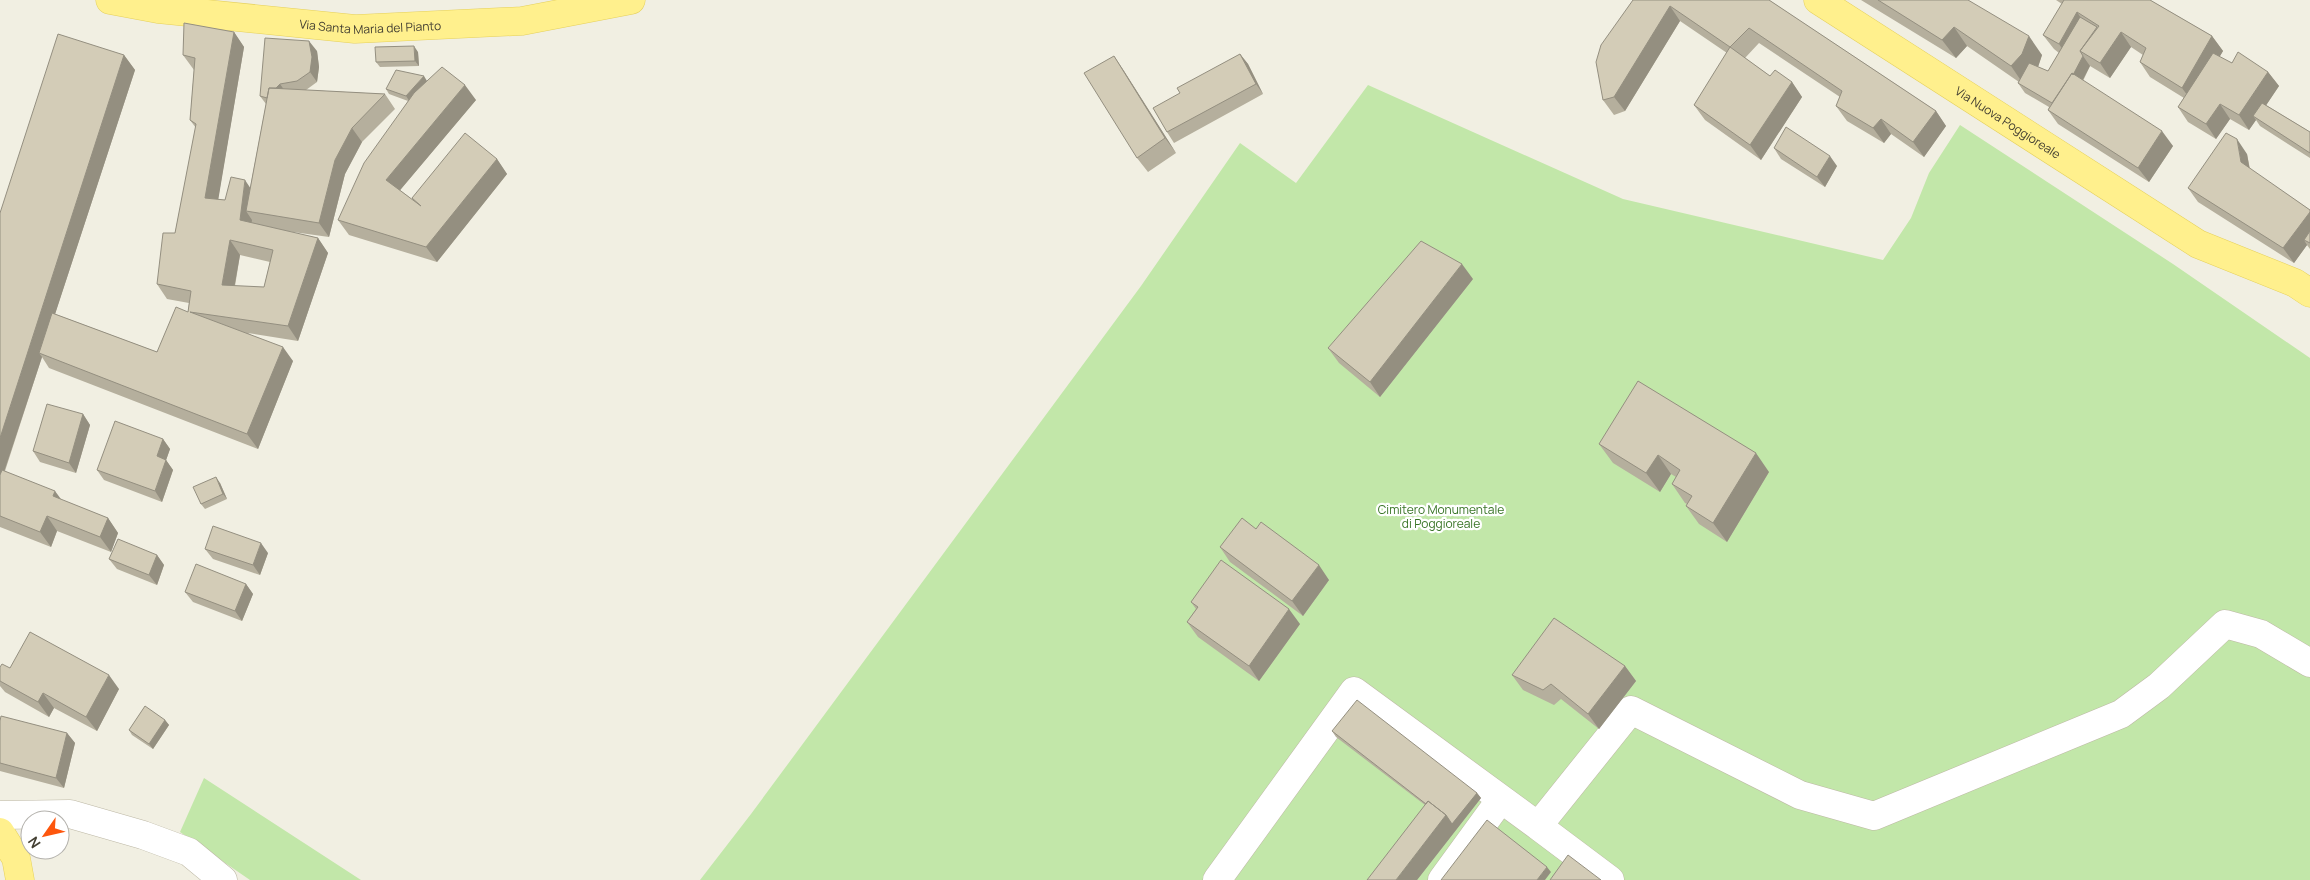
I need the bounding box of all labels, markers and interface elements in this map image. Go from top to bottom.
street label: Via Santa Maria del Pianto [299,15,441,38]
street label: Via Nuova Poggioreale [1952,82,2064,162]
park label: Cimitero Monumentale di Poggioreale [1378,501,1504,532]
north arrow [20,810,70,860]
text: N [23,833,44,852]

